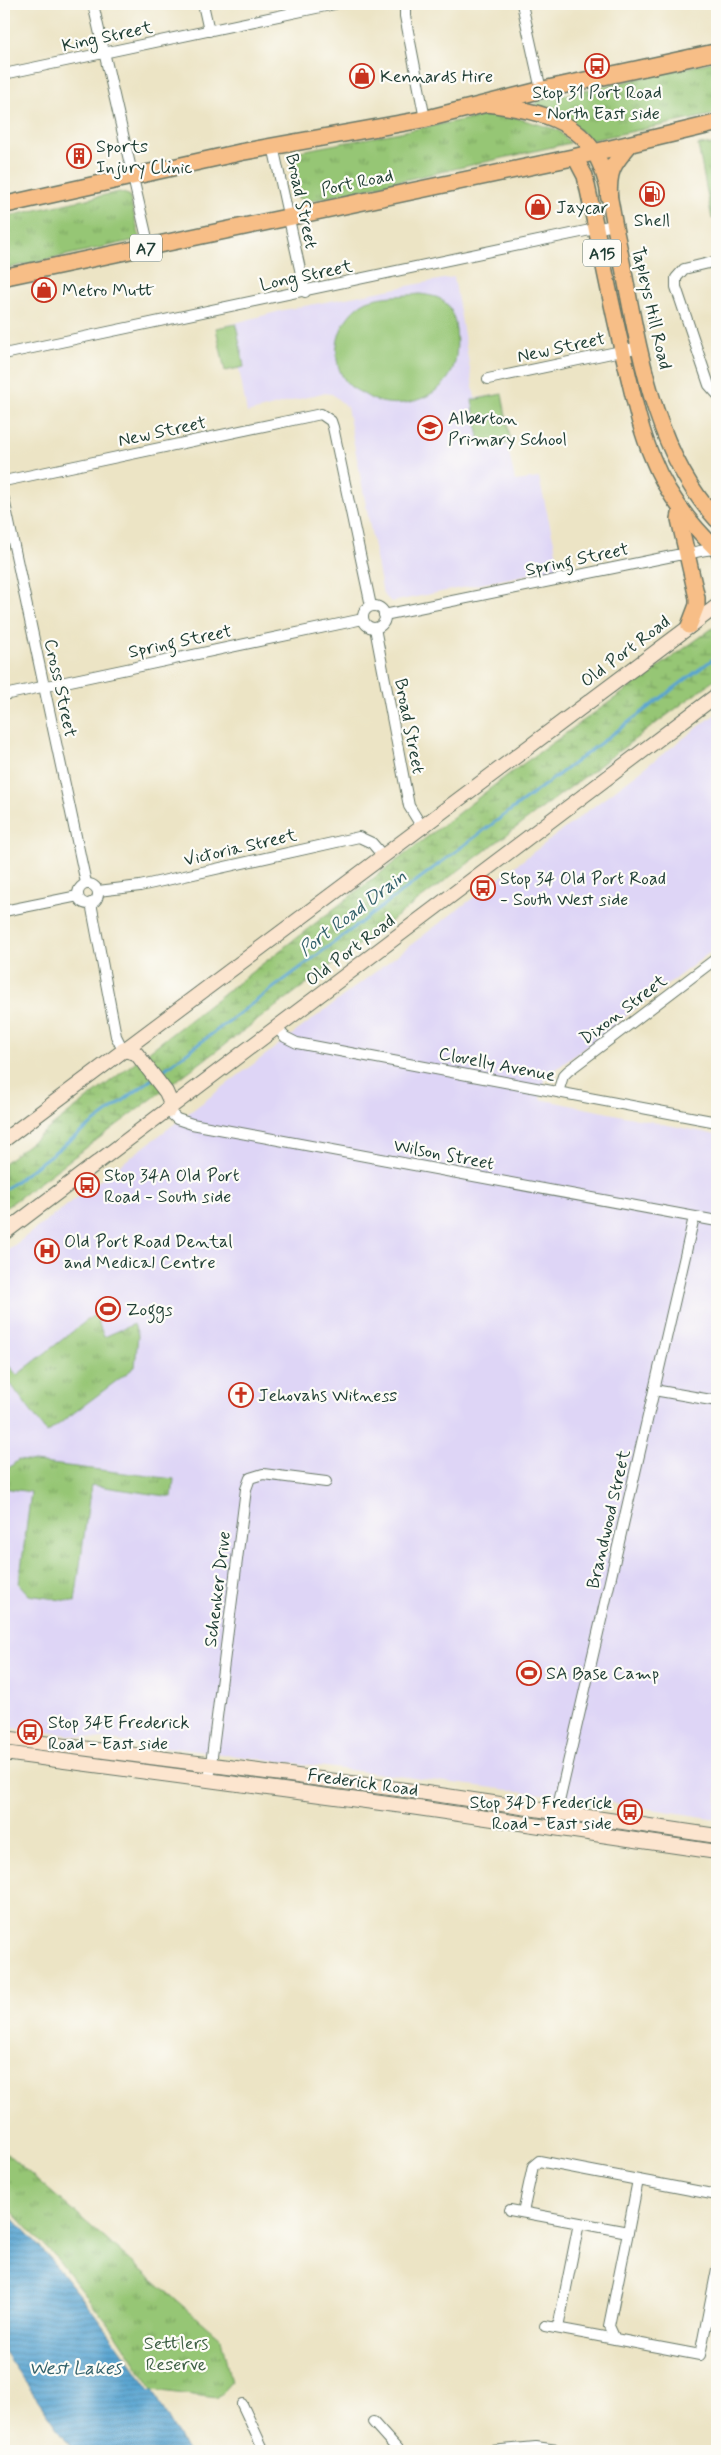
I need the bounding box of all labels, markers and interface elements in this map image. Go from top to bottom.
street label: King Street [60,16,155,59]
bus stop icon: Stop 31 Port Road - North East side [584,53,610,79]
shop icon: Kennards Hire [349,63,375,89]
place label: Kennards Hire [380,65,493,89]
place label: Stop 31 Port Road - North East side [532,81,662,126]
place label: Sports Injury Clinic [96,135,193,180]
building icon: Sports Injury Clinic [66,143,92,169]
street label: Broad Street [279,151,323,251]
street label: Port Road [319,164,395,202]
fuel station icon: Shell [639,181,665,207]
shop icon: Jaycar [525,194,551,220]
place label: Jaycar [556,196,609,220]
place label: Shell [634,209,670,233]
road number: A7 [130,234,162,262]
road number: A15 [583,240,621,266]
street label: Tapleys Hill Road [625,244,677,372]
street label: Long Street [258,254,355,298]
shop icon: Metro Mutt [31,277,57,303]
place label: Metro Mutt [62,279,155,303]
street label: New Street [515,327,607,369]
place label: Alberton Primary School [448,407,567,452]
street label: New Street [116,411,208,453]
school or university icon: Alberton Primary School [417,415,443,441]
street label: Spring Street [523,537,632,585]
street label: Old Port Road [576,610,675,693]
street label: Spring Street [126,619,235,667]
street label: Cross Street [38,637,82,740]
street label: Broad Street [388,677,430,776]
street label: Victoria Street [181,823,299,873]
water label: Port Road Drain [294,864,412,962]
place label: Stop 34 Old Port Road - South West side [500,867,666,912]
bus stop icon: Stop 34 Old Port Road - South West side [470,875,496,901]
street label: Old Port Road [301,909,400,992]
street label: Dixon Street [575,969,672,1051]
street label: Clovelly Avenue [436,1042,557,1088]
street label: Wilson Street [391,1133,496,1177]
place label: Stop 34A Old Port Road - South side [104,1164,240,1209]
bus stop icon: Stop 34A Old Port Road - South side [74,1172,100,1198]
place label: Old Port Road Dental and Medical Centre [64,1230,233,1275]
hospital icon: Old Port Road Dental and Medical Centre [34,1238,60,1264]
sports icon: Zoggs [95,1296,121,1322]
place label: Zoggs [126,1298,173,1324]
church icon: Jehovahs Witness [228,1382,254,1408]
place label: Jehovahs Witness [258,1384,397,1408]
street label: Brandwood Street [581,1447,637,1591]
street label: Schenker Drive [199,1530,237,1648]
sports icon: SA Base Camp [516,1660,542,1686]
place label: SA Base Camp [546,1662,659,1686]
place label: Stop 34E Frederick Road - East side [48,1711,190,1756]
bus stop icon: Stop 34E Frederick Road - East side [17,1719,43,1745]
street label: Frederick Road [306,1763,420,1803]
place label: Stop 34D Frederick Road - East side [469,1791,612,1836]
bus stop icon: Stop 34D Frederick Road - East side [617,1799,643,1825]
park label: Settlers Reserve [144,2332,208,2377]
water label: West Lakes [29,2356,123,2381]

